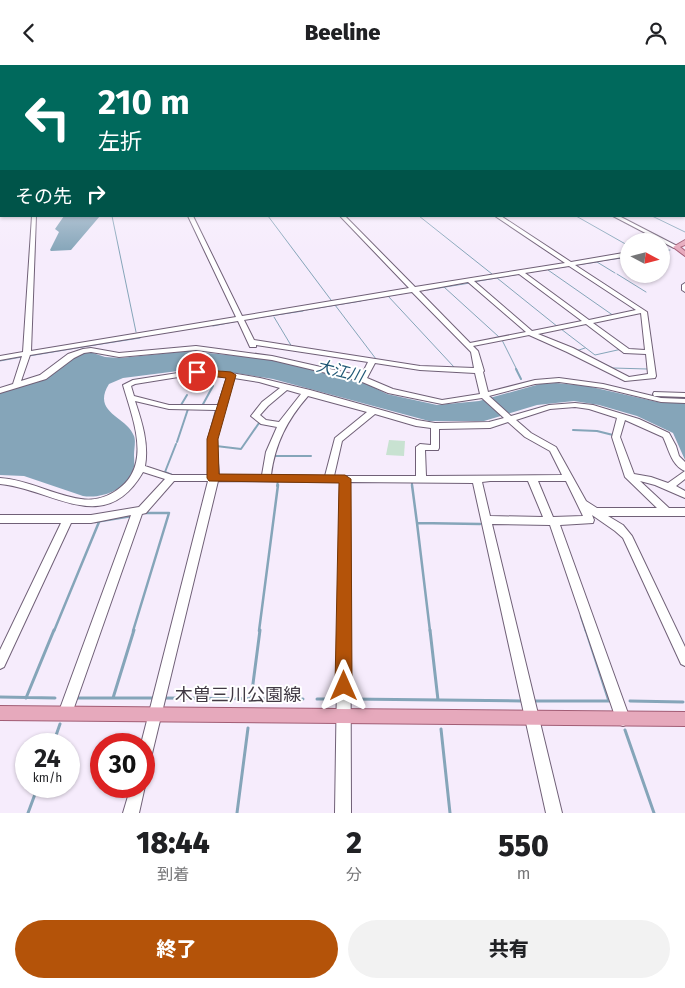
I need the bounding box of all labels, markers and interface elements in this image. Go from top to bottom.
icon: back [15,19,43,47]
text: Beeline [305,19,380,46]
icon: person [642,19,670,47]
text: 210 m [98,81,190,123]
icon: left [15,85,80,150]
text: 左折 [98,128,142,155]
icon: right [82,180,110,208]
text: その先 [15,185,72,208]
north arrow [620,233,670,283]
map controls [620,233,670,283]
pin [176,351,218,393]
water label: 大江川 [314,356,368,387]
icon: arrive [183,358,211,386]
position arrow [317,659,369,711]
street label: 木曽三川公園線 [175,684,301,706]
speed limit sign: 30 [90,733,155,798]
text: 24 [34,744,61,774]
text: km/h [33,771,62,785]
text: 18:44 [136,825,210,861]
text: 2 [346,825,362,861]
text: 550 [498,828,549,864]
text: m [517,864,530,883]
text: 到着 [157,865,189,884]
text: 分 [346,865,362,884]
button: 終了 [15,920,338,978]
button: 共有 [348,920,670,978]

